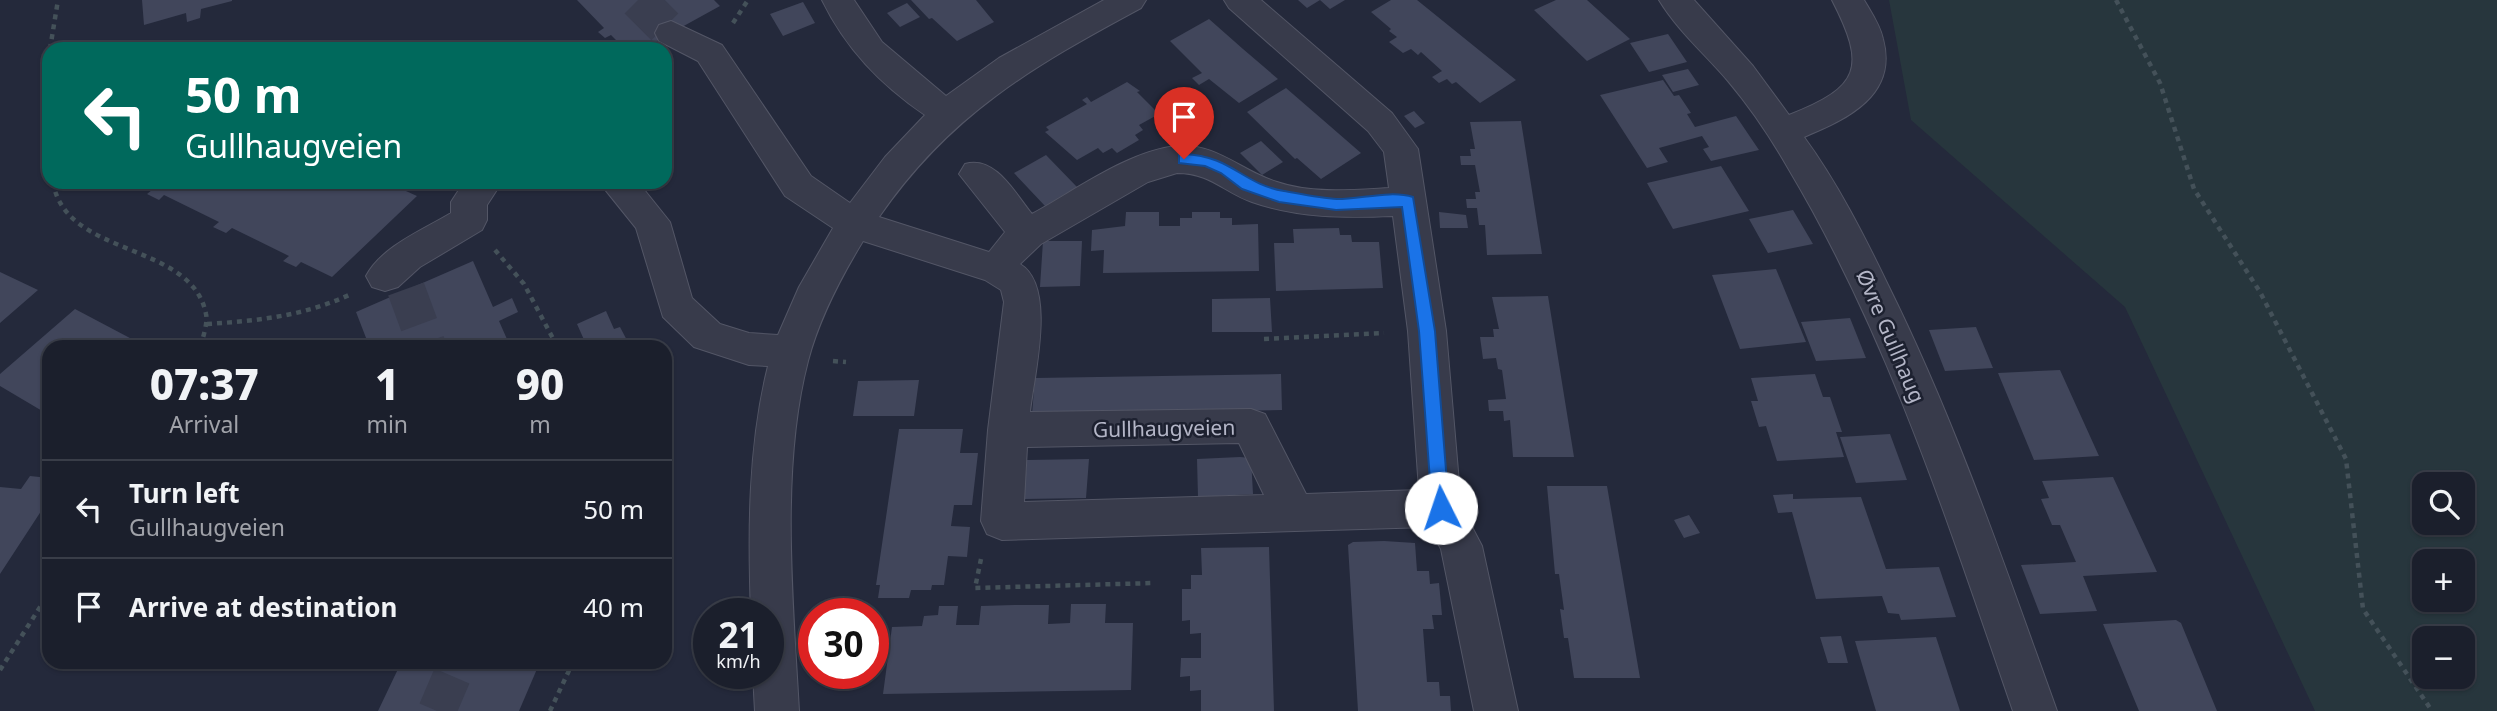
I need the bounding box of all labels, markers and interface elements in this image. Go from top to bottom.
text: 50 m [185,61,302,127]
icon: left [70,70,161,161]
pin [1154,87,1214,159]
icon: arrive [1165,98,1203,136]
text: Gullhaugveien [185,124,402,167]
street label: Øvre Gullhaug [1850,265,1932,407]
text: 07:37 [150,355,259,412]
text: 1 [375,355,399,412]
text: 90 [516,355,564,412]
text: Arrival [169,408,239,440]
text: min [366,408,408,440]
text: m [529,408,551,440]
street label: Gullhaugveien [1093,413,1235,443]
position arrow [1404,471,1478,545]
map controls [2412,472,2475,689]
button: search [2412,472,2475,535]
text: Turn left [129,475,240,511]
icon: left [70,490,108,528]
text: 50 m [583,491,644,527]
text: Gullhaugveien [129,511,285,543]
button: + [2412,549,2475,612]
icon: arrive [70,588,108,626]
text: Arrive at destination [129,589,398,625]
text: 40 m [583,589,644,625]
speed limit sign: 30 [798,598,889,689]
text: 21 [718,611,759,658]
button: − [2412,626,2475,689]
text: km/h [716,649,761,673]

